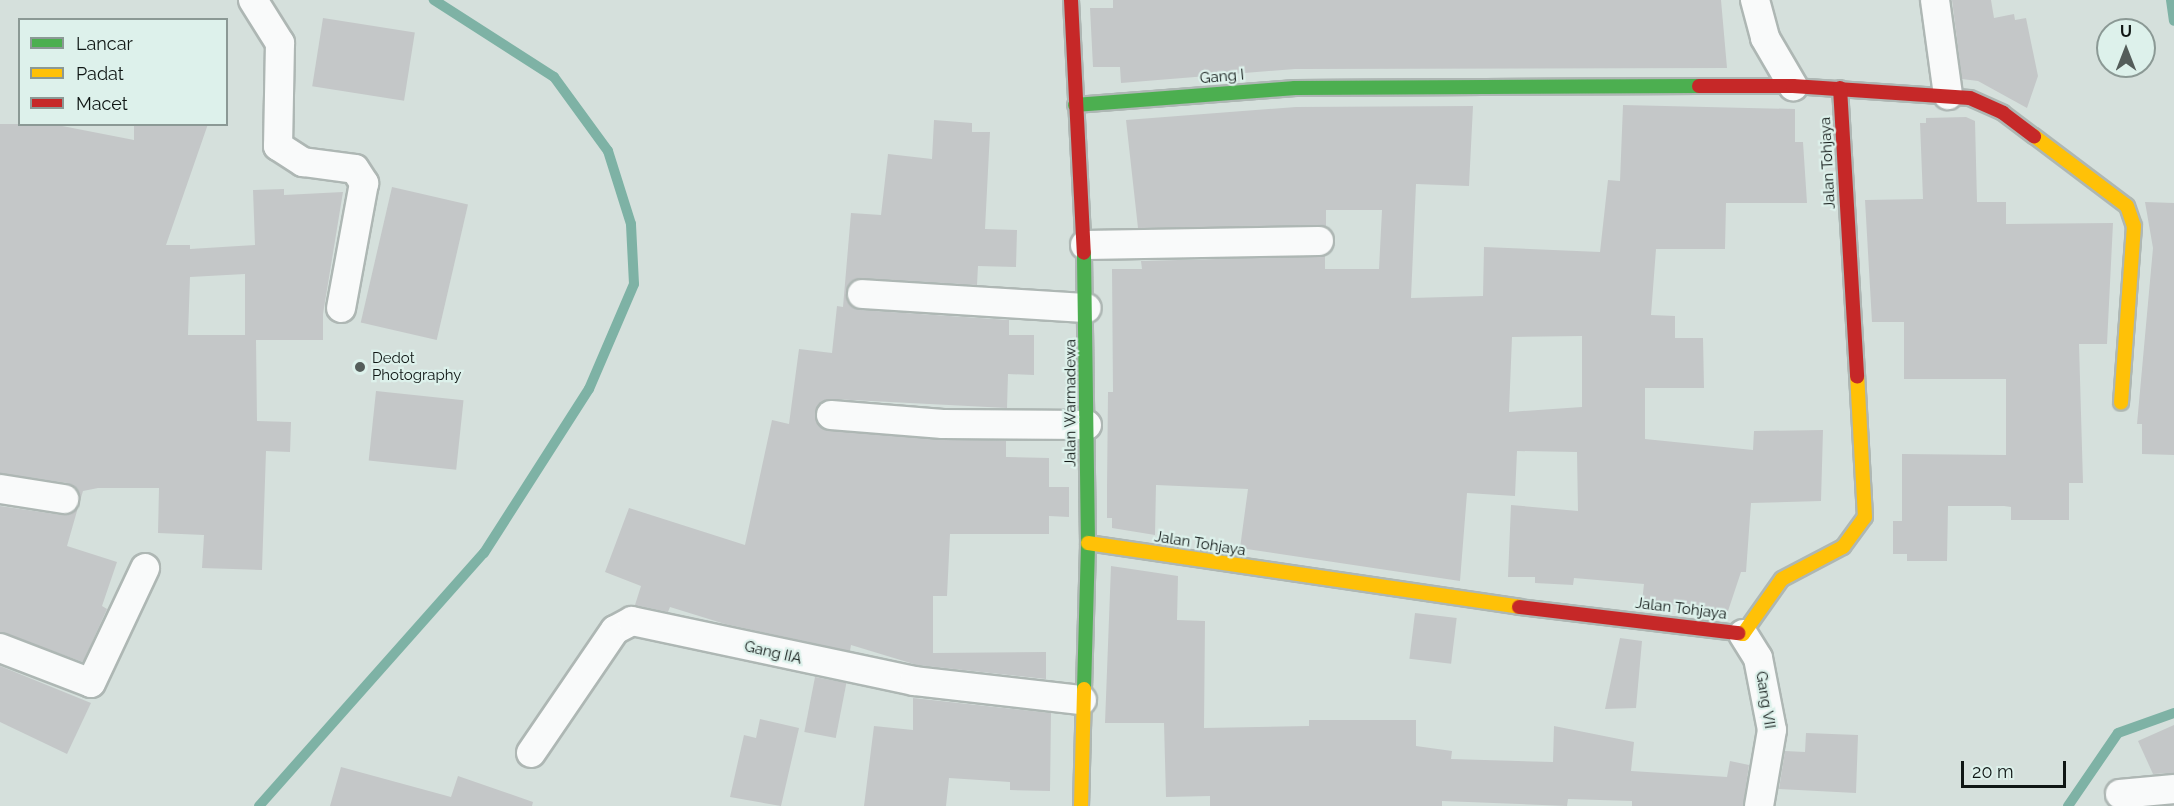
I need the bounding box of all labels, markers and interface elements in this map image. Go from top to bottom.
legend [18,18,228,126]
north arrow [2096,18,2156,78]
text: U [2120,22,2132,41]
text: Lancar [76,33,133,54]
text: Padat [76,63,124,84]
street label: Gang I [1199,66,1245,88]
text: Macet [76,93,128,114]
street label: Jalan Tohjaya [1817,116,1839,210]
street label: Jalan Warmadewa [1062,339,1080,467]
place label: Dedot Photography [372,349,461,384]
marker: Dedot Photography [353,360,367,374]
street label: Jalan Tohjaya [1153,528,1247,560]
street label: Jalan Tohjaya [1634,594,1728,624]
street label: Gang IIA [743,638,803,668]
street label: Gang VII [1752,670,1778,730]
scale bar [1964,749,2069,787]
text: 20 m [1972,761,2014,782]

